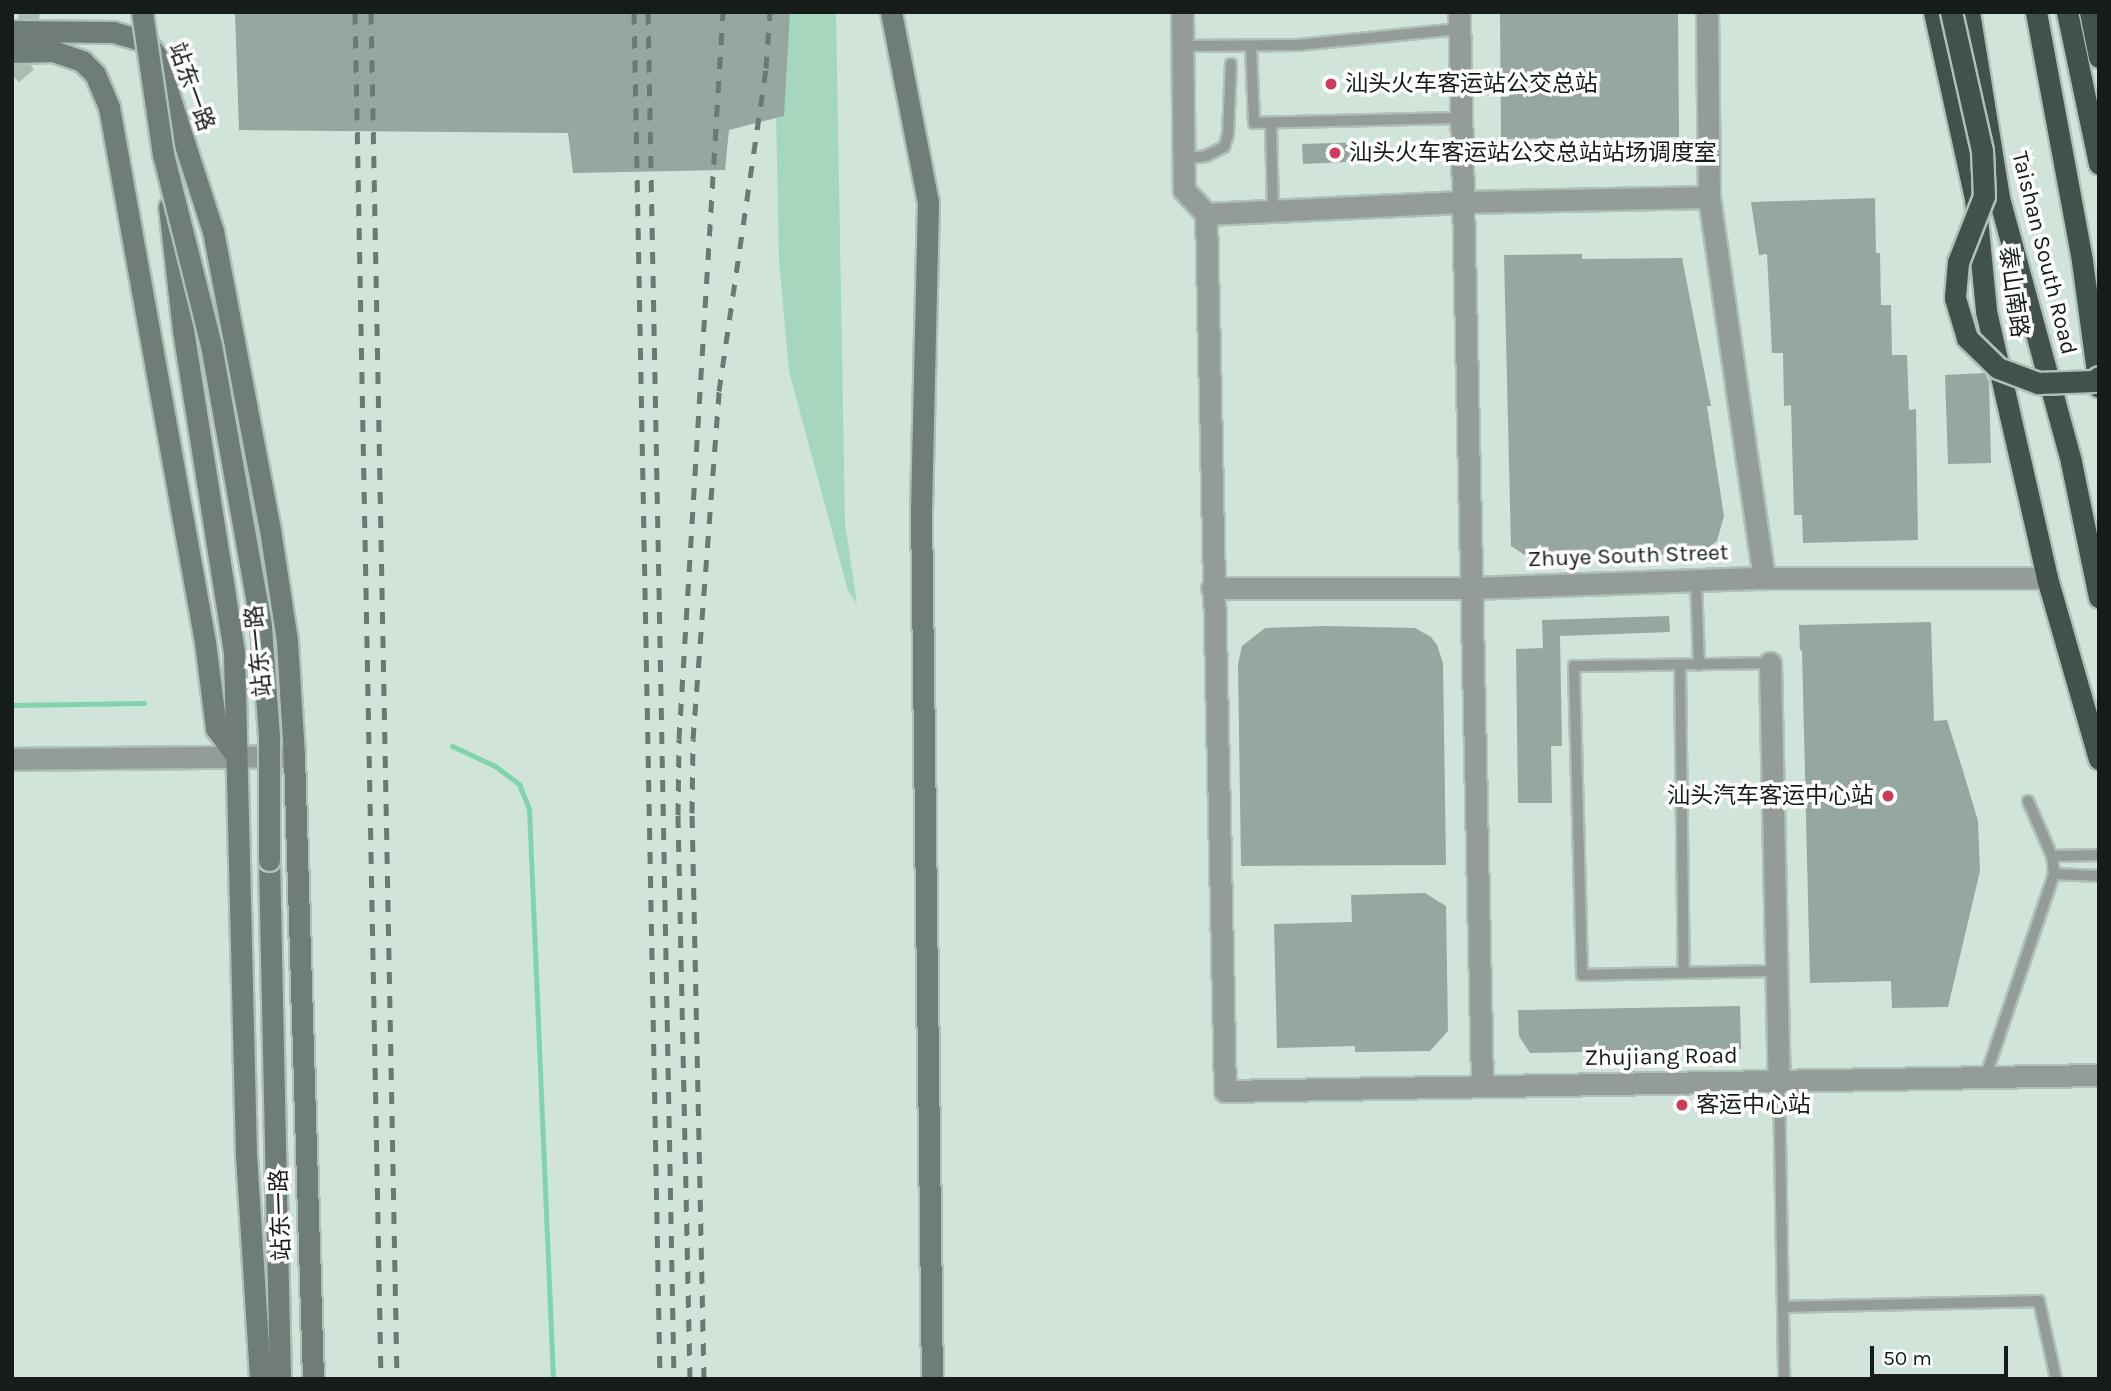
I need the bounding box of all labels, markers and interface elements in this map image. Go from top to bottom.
street label: 站东一路 [162,39,220,135]
place label: 汕头火车客运站公交总站 [1345,70,1598,98]
marker: 汕头火车客运站公交总站 [1323,76,1339,92]
place label: 汕头火车客运站公交总站站场调度室 [1349,139,1717,167]
marker: 汕头火车客运站公交总站站场调度室 [1327,145,1343,161]
street label: Taishan South Road [2005,149,2083,357]
street label: 泰山南路 [1993,245,2033,339]
street label: Zhuye South Street [1527,539,1729,573]
street label: 站东一路 [240,604,278,698]
place label: 汕头汽车客运中心站 [1667,782,1874,810]
marker: 汕头汽车客运中心站 [1880,788,1896,804]
street label: Zhujiang Road [1584,1042,1738,1072]
place label: 客运中心站 [1696,1091,1811,1119]
marker: 客运中心站 [1674,1097,1690,1113]
street label: 站东一路 [266,1169,296,1261]
scale bar [1873,1332,2011,1376]
text: 50 m [1883,1346,1932,1370]

